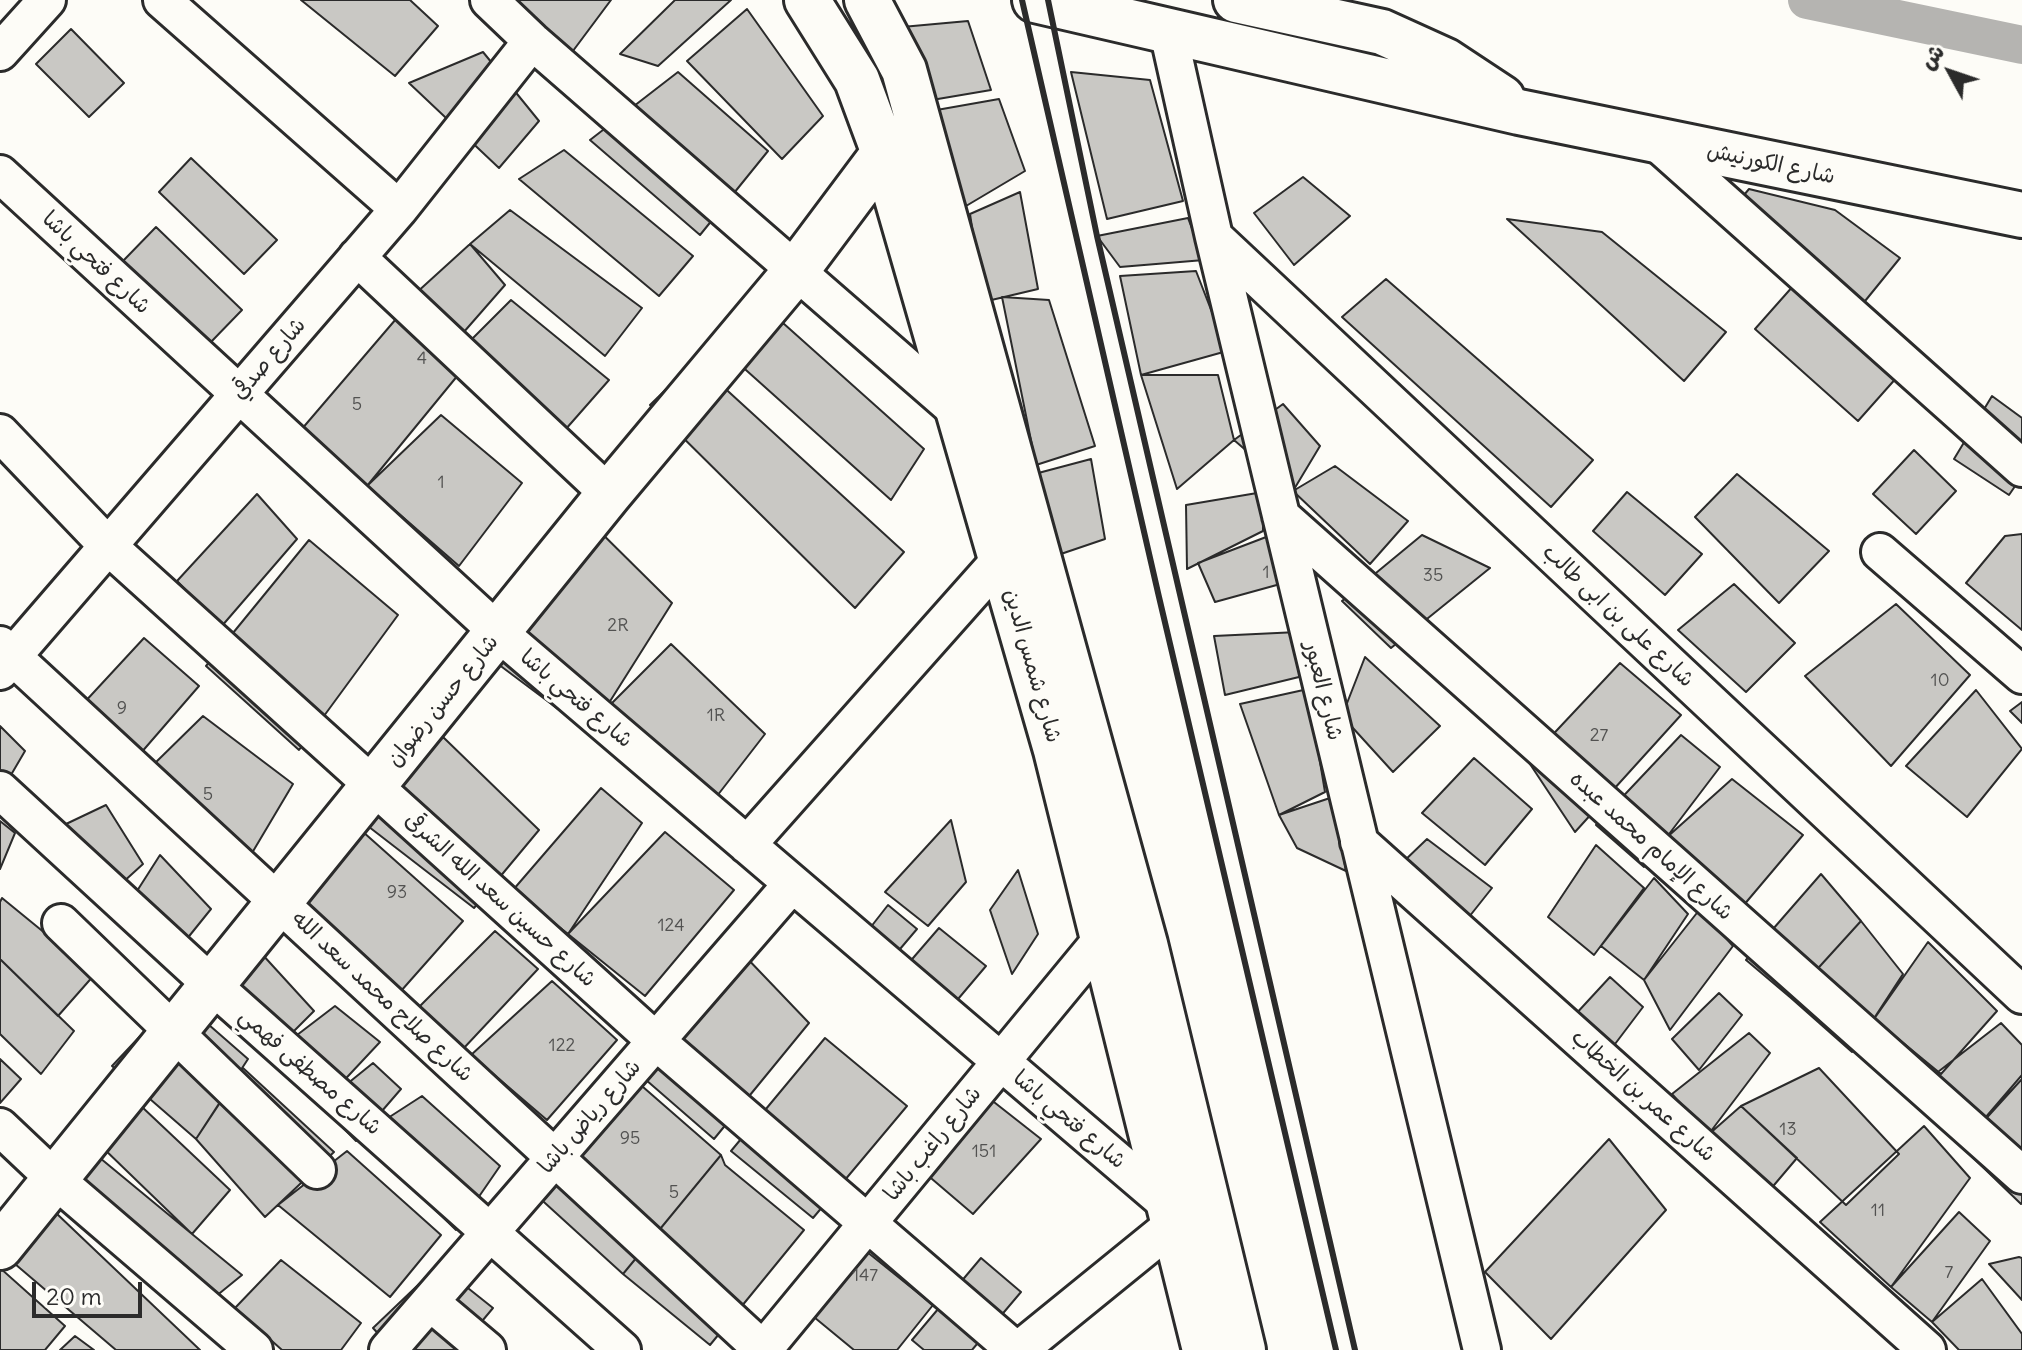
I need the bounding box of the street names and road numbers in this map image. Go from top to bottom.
street label: شارع الكورنيش [1705,138,1837,190]
street label: شارع فتحي باشا [36,206,156,320]
street label: شارع صدقي [226,313,312,405]
street label: شارع على بن ابى طالب [1537,539,1699,693]
street label: شارع شمس الدين [997,586,1067,746]
street label: شارع حسن رضوان [382,630,504,772]
street label: شارع العبور [1298,639,1348,743]
street label: شارع فتحي باشا [514,644,638,754]
street label: شارع الإمام محمد عبده [1564,766,1738,926]
street label: شارع حسين سعد الله الشرقى [399,807,601,993]
street label: شارع صلاح محمد سعد الله [286,906,478,1088]
street label: شارع مصطفى فهمي [233,1003,387,1141]
street label: شارع عمر بن الخطاب [1565,1024,1721,1168]
street label: شارع رياض باشا [533,1054,647,1180]
street label: شارع فتحي باشا [1007,1065,1131,1175]
street label: شارع راغب باشا [879,1081,987,1207]

